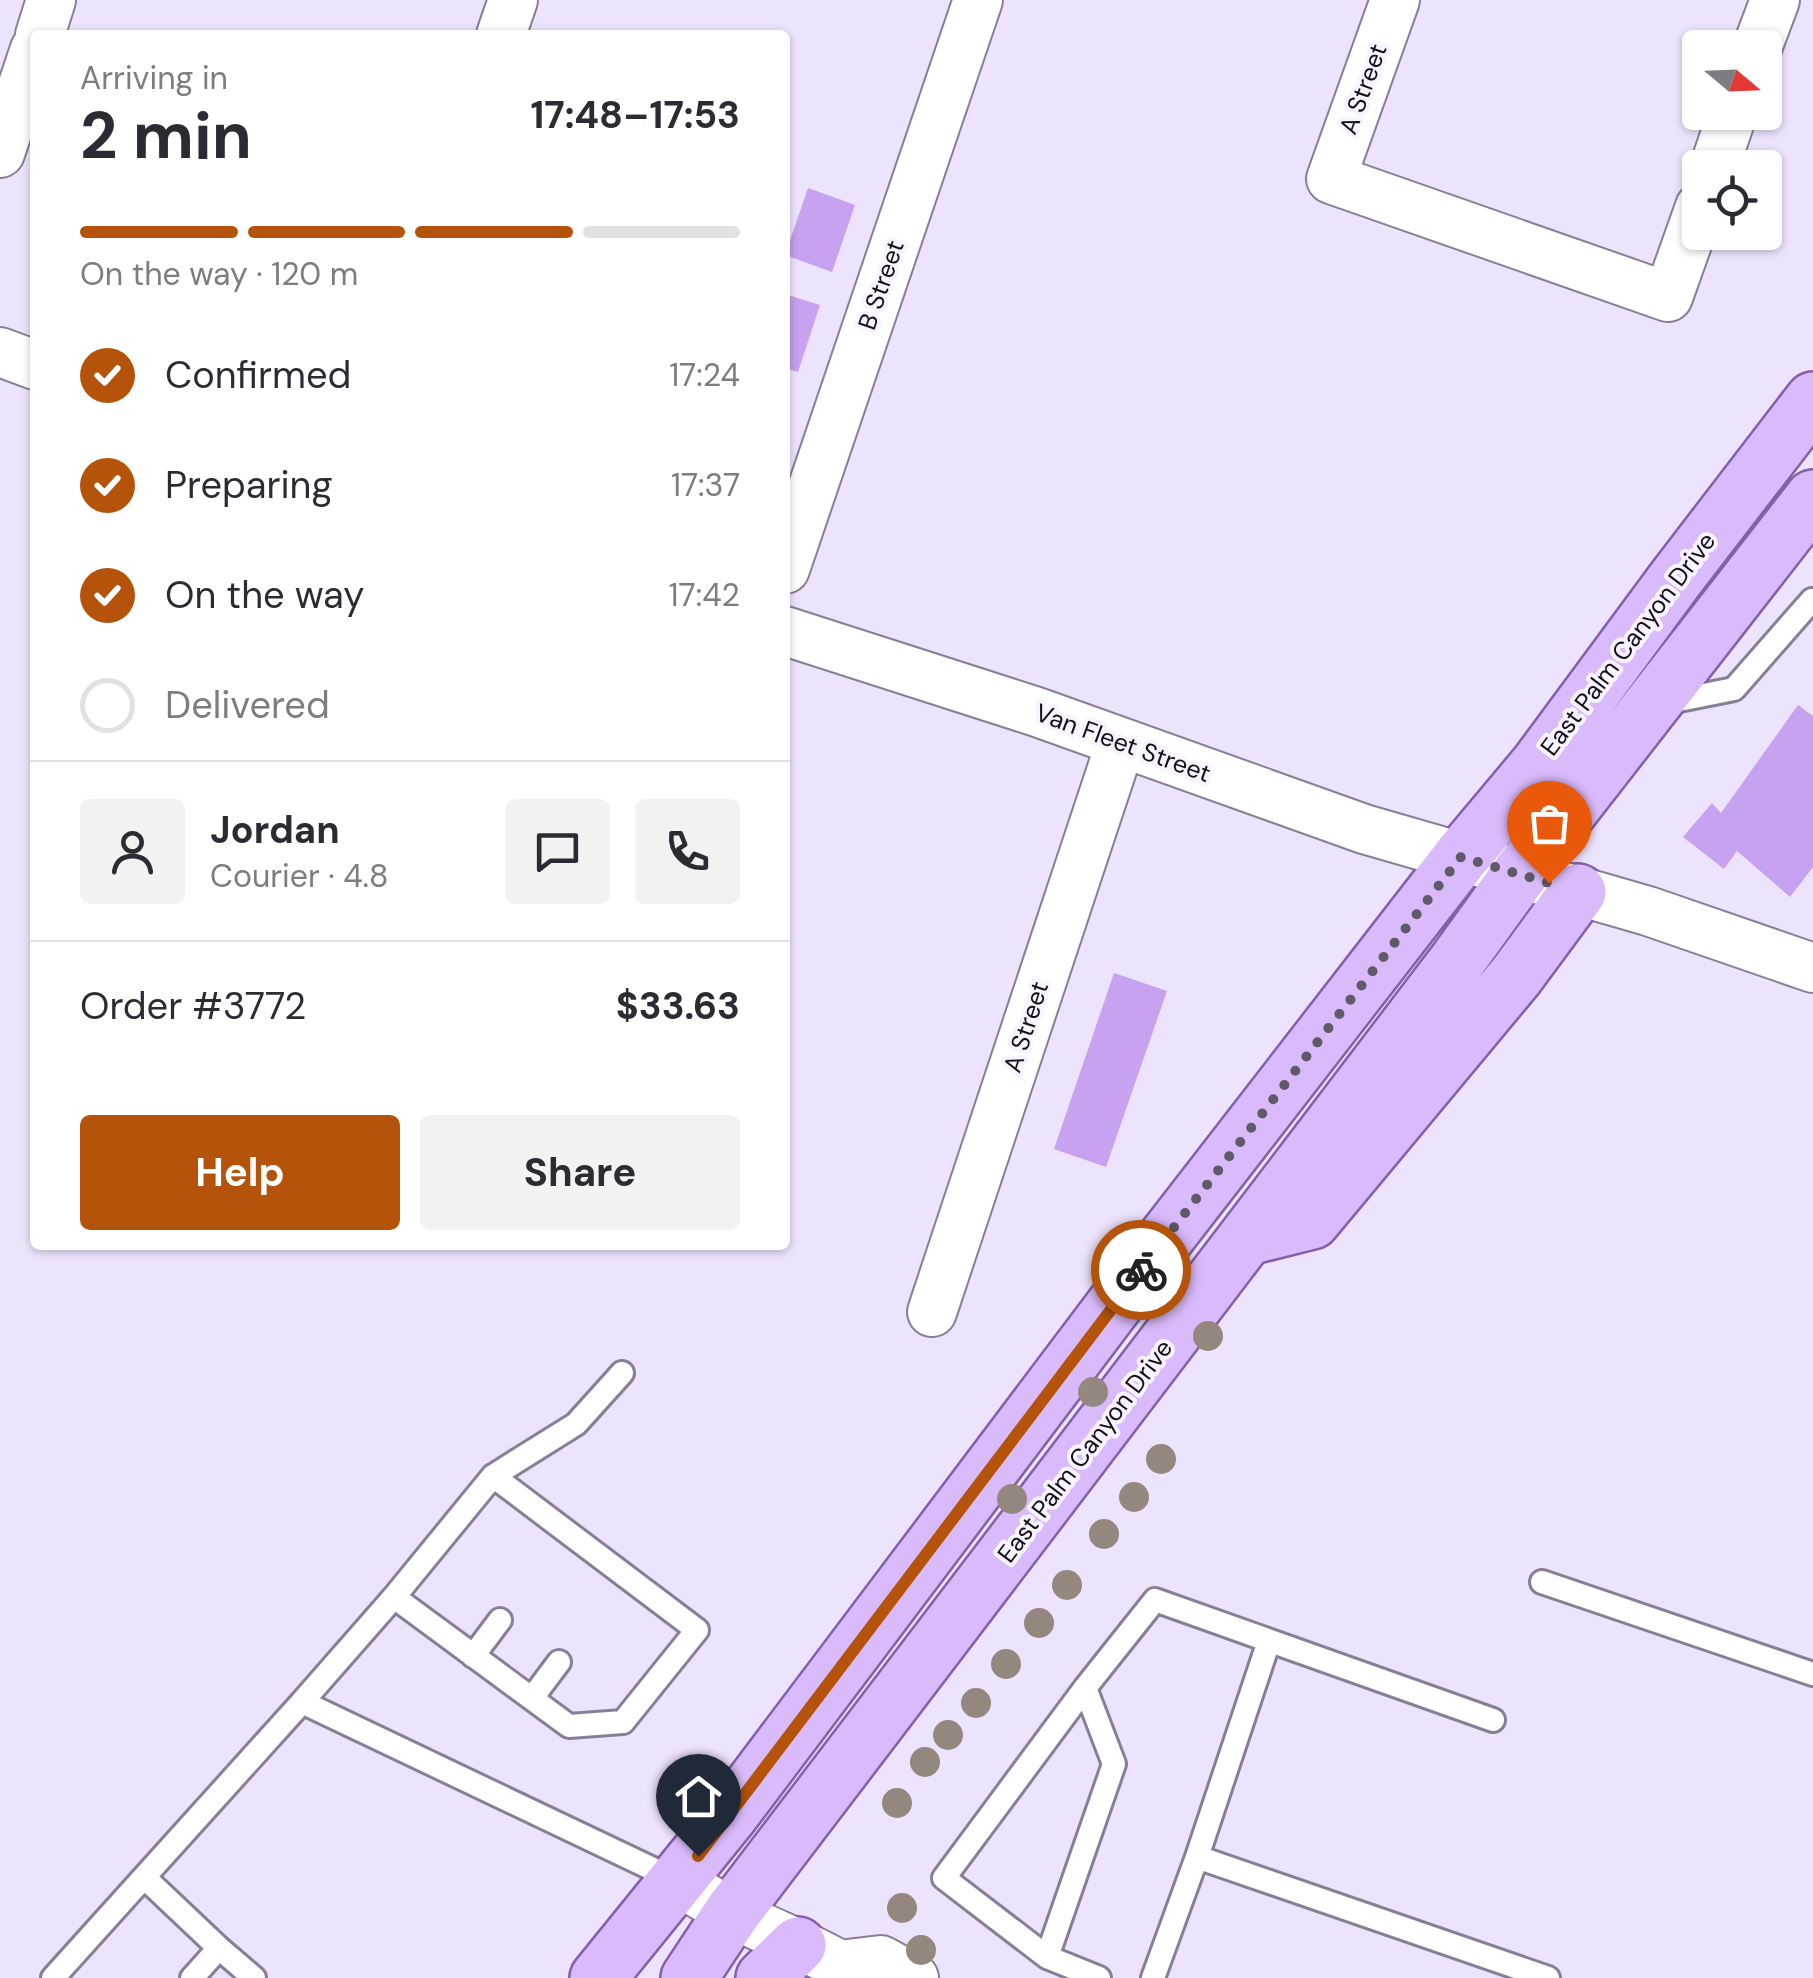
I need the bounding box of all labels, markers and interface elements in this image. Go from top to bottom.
north arrow [1682,30,1782,130]
map controls [1682,30,1782,250]
street label: A Street [1331,39,1395,139]
text: Arriving in [80,57,228,99]
text: 17:48–17:53 [530,90,740,140]
text: 2 min [80,94,252,178]
button: locate [1682,150,1782,250]
street label: B Street [850,236,912,334]
text: On the way · 120 m [80,253,358,295]
icon: check [80,348,135,403]
text: Confirmed [165,350,351,400]
text: 17:24 [669,354,740,396]
icon: check [80,458,135,513]
text: Preparing [165,460,333,510]
text: 17:37 [671,464,740,506]
street label: East Palm Canyon Drive [1533,526,1723,762]
icon: check [80,568,135,623]
text: On the way [165,570,364,620]
text: 17:42 [669,574,740,616]
text: Delivered [165,680,330,730]
street label: Van Fleet Street [1031,696,1215,790]
pin [1507,781,1592,884]
icon: bag [1522,796,1577,851]
button: person [80,799,185,904]
button: chat [505,799,610,904]
button: phone [635,799,740,904]
text: Jordan [210,805,340,855]
text: Courier · 4.8 [210,855,388,897]
street label: A Street [996,977,1056,1077]
text: Order #3772 [80,981,306,1031]
text: $33.63 [616,981,740,1031]
button: Help [80,1115,400,1230]
button: Share [420,1115,740,1230]
courier [1091,1220,1191,1320]
icon: bike [1114,1243,1169,1298]
street label: East Palm Canyon Drive [990,1333,1180,1569]
pin [656,1754,741,1857]
icon: home [671,1769,726,1824]

